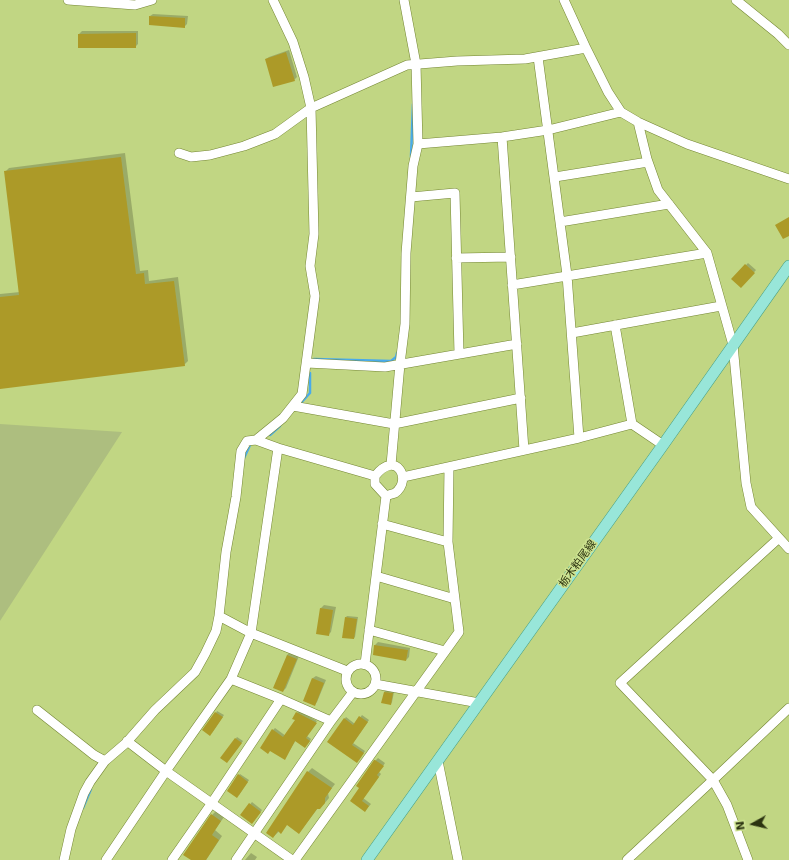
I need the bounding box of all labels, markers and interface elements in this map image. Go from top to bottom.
street label: 栃木粕尾線 [556,538,600,590]
north arrow [733,804,773,844]
text: N [734,820,748,831]

